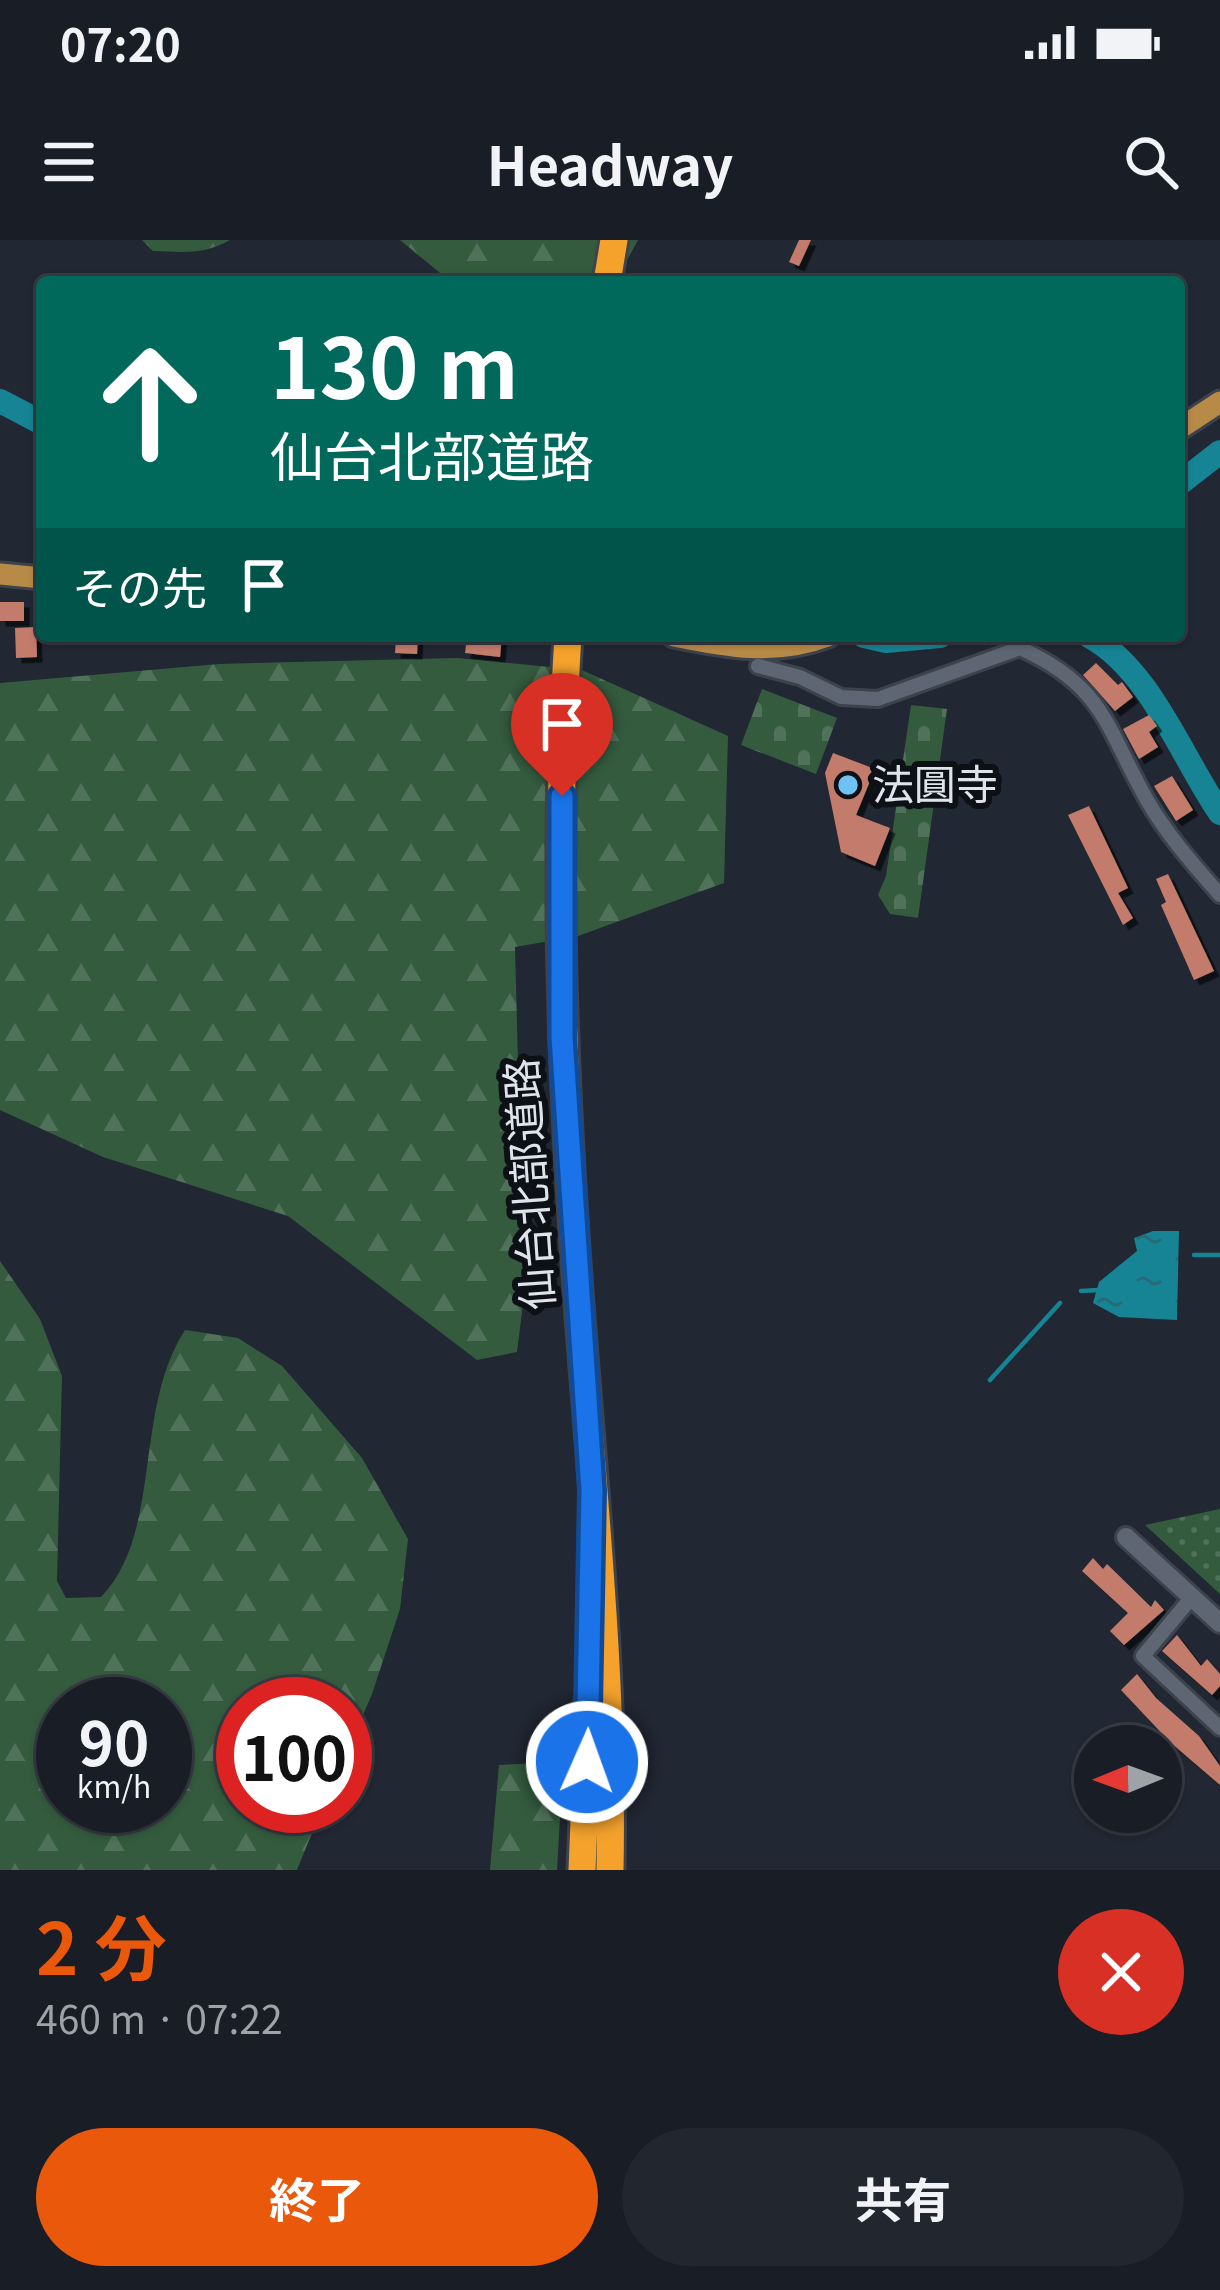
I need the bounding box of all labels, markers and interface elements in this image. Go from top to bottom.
text: 07:20 [60,10,181,75]
text: Headway [487,123,733,202]
icon: menu [36,129,102,195]
icon: search [1118,129,1184,195]
text: 130 m [270,302,519,423]
icon: ahead [72,324,228,480]
text: 仙台北部道路 [270,414,594,493]
icon: arrive [231,552,297,618]
text: その先 [72,553,207,618]
pin [511,673,613,796]
icon: arrive [529,691,595,757]
place label: 法圓寺 [872,751,998,812]
marker: 法圓寺 [835,772,861,798]
street label: 仙台北部道路 [487,1056,566,1312]
speed limit sign: 100 [216,1677,372,1833]
text: 90 [79,1696,149,1783]
position arrow [524,1699,650,1825]
north arrow [1074,1725,1182,1833]
map controls [1074,1725,1182,1833]
text: km/h [77,1763,151,1807]
text: 2 分 [36,1891,167,1996]
button: close [1058,1909,1184,2035]
text: 460 m · 07:22 [36,1989,283,2045]
button: 終了 [36,2128,598,2266]
button: 共有 [622,2128,1184,2266]

